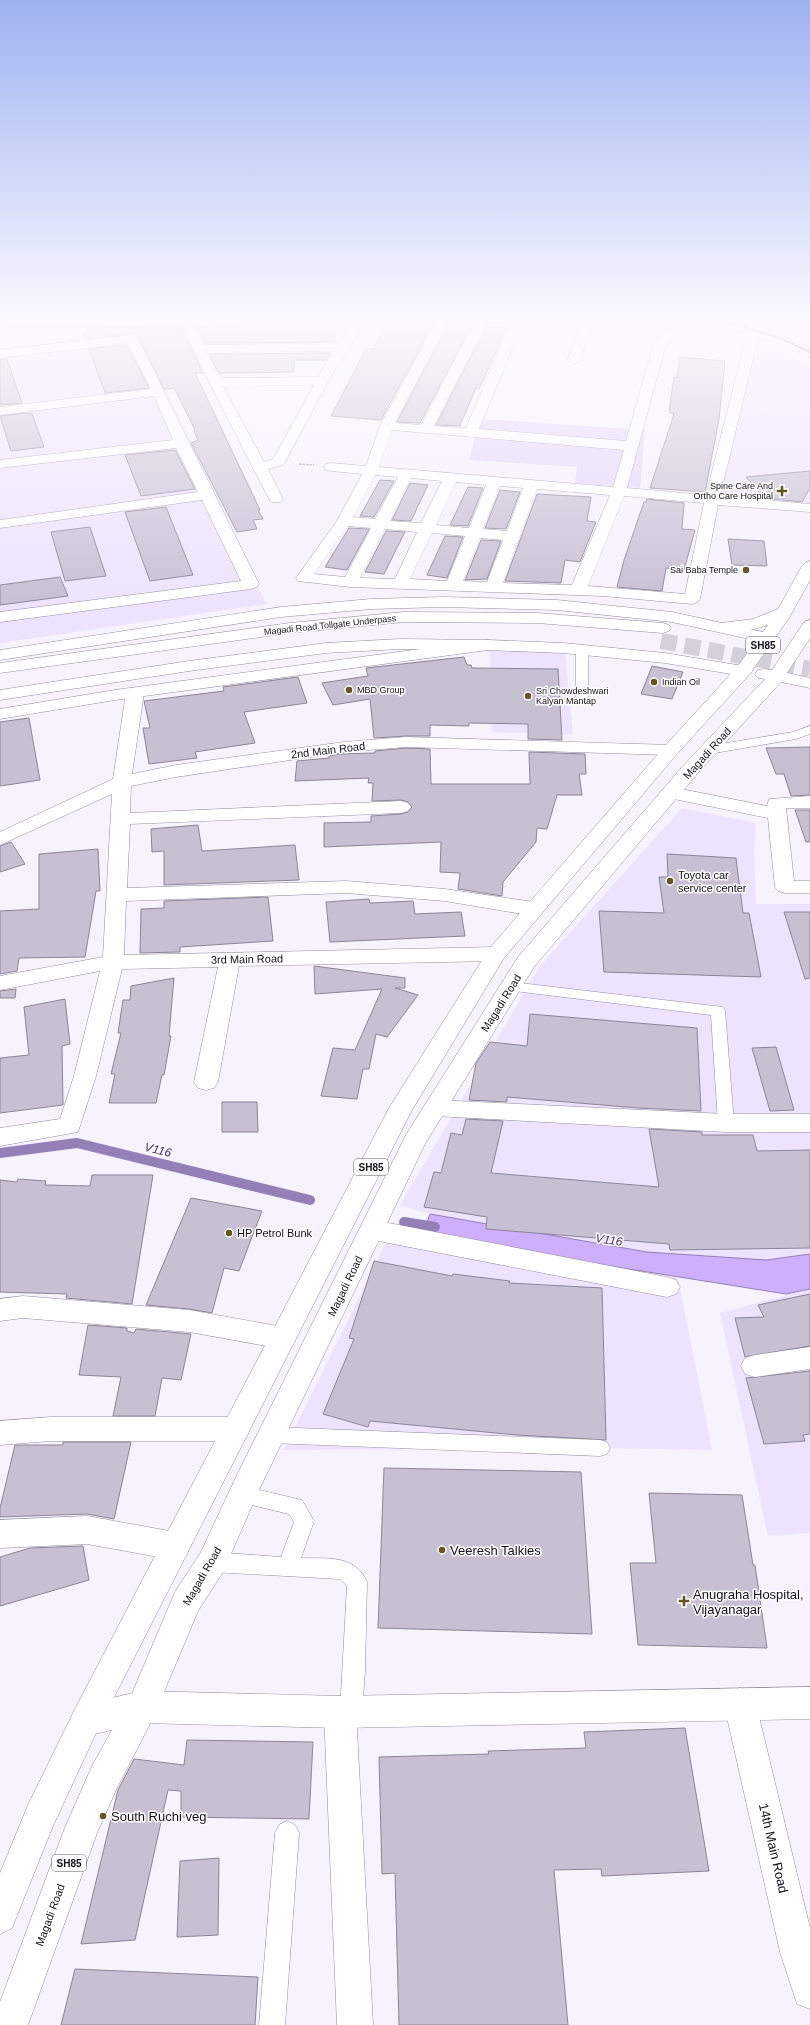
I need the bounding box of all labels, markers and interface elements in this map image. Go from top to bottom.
place label: Spine Care And Ortho Care Hospital [693,481,773,501]
marker: Spine Care And Ortho Care Hospital [776,485,788,497]
place label: Sai Baba Temple [670,565,738,575]
marker: Sai Baba Temple [741,565,751,575]
street label: Magadi Road Tollgate Underpass [263,613,397,637]
road number: SH85 [746,637,780,653]
marker: Indian Oil [649,677,659,687]
place label: Indian Oil [662,677,700,687]
marker: MBD Group [344,685,354,695]
place label: MBD Group [357,685,405,695]
place label: Sri Chowdeshwari Kalyan Mantap [536,686,609,706]
marker: Sri Chowdeshwari Kalyan Mantap [523,691,533,701]
street label: Magadi Road [681,725,733,781]
street label: 2nd Main Road [290,739,366,761]
place label: Toyota car service center [678,869,747,894]
marker: Toyota car service center [665,876,675,886]
street label: 3rd Main Road [211,952,283,966]
street label: Magadi Road [479,972,523,1034]
water label: V116 [143,1140,173,1160]
road number: SH85 [354,1159,388,1175]
place label: HP Petrol Bunk [237,1227,313,1239]
marker: HP Petrol Bunk [224,1228,234,1238]
water label: V116 [595,1231,624,1249]
street label: Magadi Road [325,1254,365,1318]
place label: Veeresh Talkies [450,1543,541,1558]
street label: Magadi Road [180,1545,224,1607]
marker: Veeresh Talkies [437,1545,447,1555]
place label: Anugraha Hospital, Vijayanagar [693,1587,804,1617]
marker: Anugraha Hospital, Vijayanagar [678,1595,690,1607]
street label: 14th Main Road [756,1802,791,1895]
place label: South Ruchi veg [111,1809,206,1824]
marker: South Ruchi veg [98,1811,108,1821]
road number: SH85 [52,1855,86,1871]
street label: Magadi Road [33,1882,67,1948]

